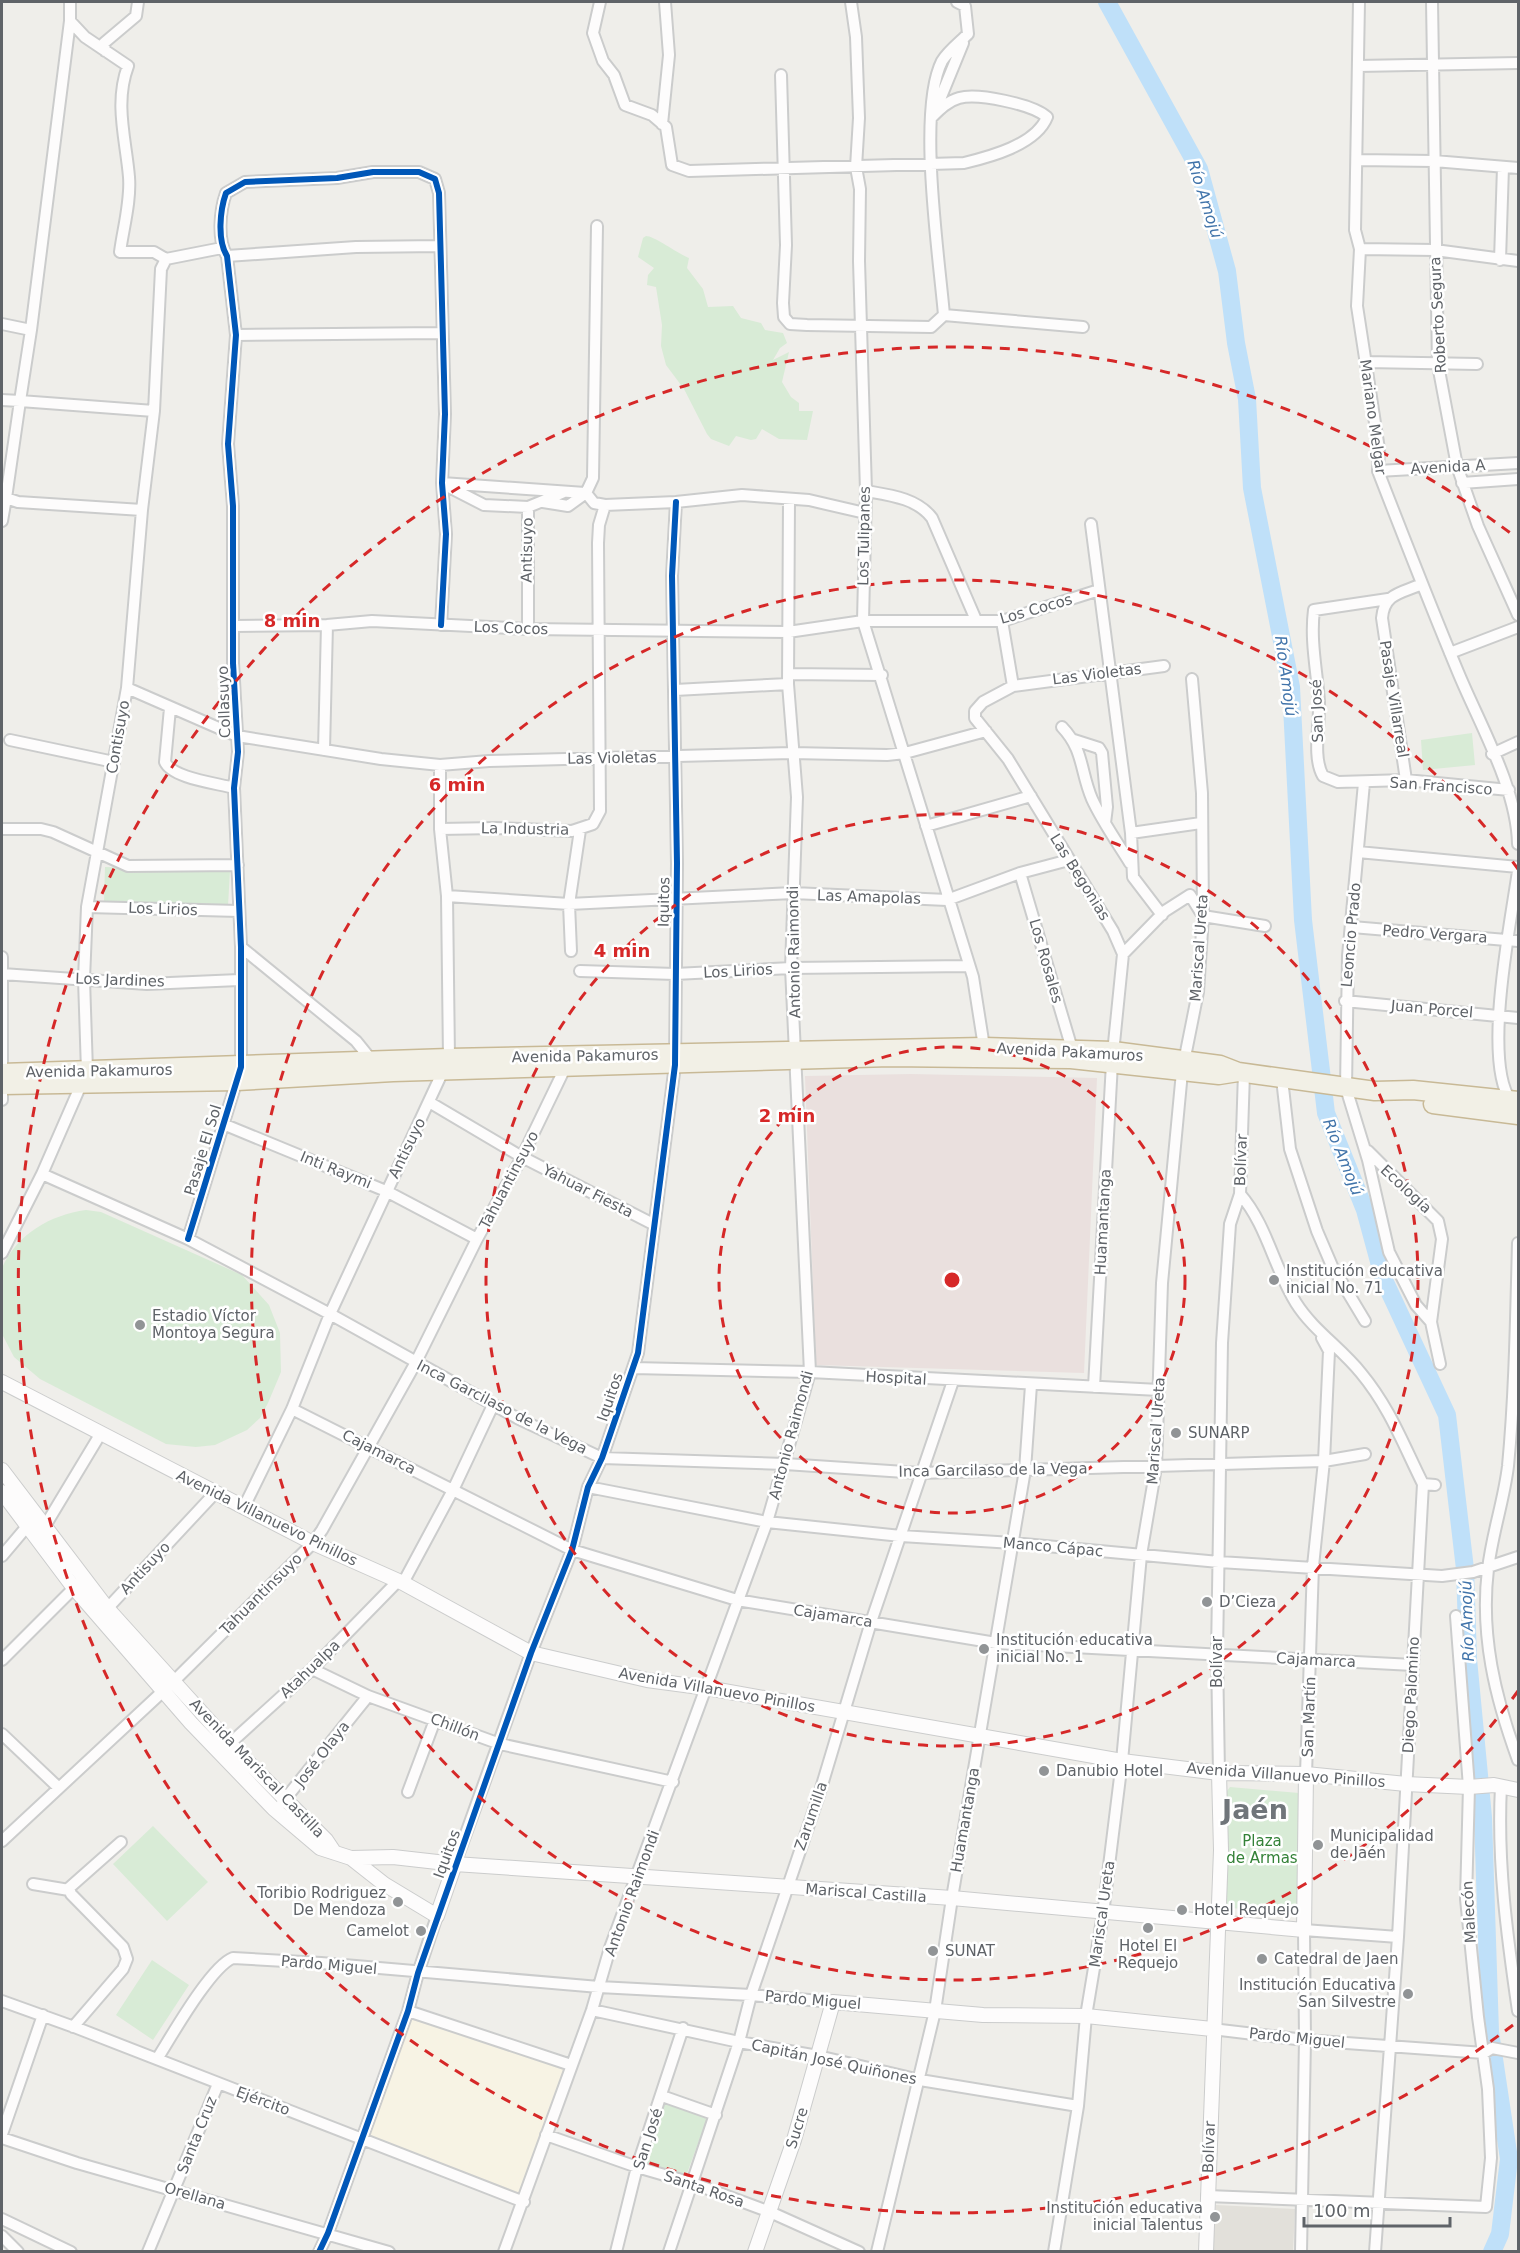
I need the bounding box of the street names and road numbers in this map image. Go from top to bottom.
street label: Roberto Segura [1426,256,1450,374]
street label: Mariano Melgar [1356,358,1390,477]
street label: Avenida A [1410,456,1487,478]
street label: Los Tulipanes [854,486,874,586]
street label: Antisuyo [517,517,537,583]
street label: Los Cocos [998,590,1075,628]
street label: Los Cocos [473,618,549,638]
street label: Pasaje Villarreal [1376,639,1412,759]
street label: Las Violetas [1051,660,1143,688]
street label: Collasuyo [214,665,234,739]
street label: San José [1307,679,1327,743]
street label: Contisuyo [103,699,133,775]
street label: Las Violetas [567,748,657,768]
street label: San Francisco [1389,773,1493,799]
street label: La Industria [481,819,569,839]
street label: Las Begonias [1046,830,1114,924]
street label: Iquitos [655,876,673,927]
street label: Leoncio Prado [1337,882,1365,988]
street label: Antonio Raimondi [784,885,804,1019]
street label: Las Amapolas [817,886,921,908]
street label: Mariscal Ureta [1186,894,1212,1002]
street label: Los Lirios [128,899,198,919]
street label: Los Rosales [1025,917,1067,1005]
street label: Pedro Vergara [1382,921,1488,947]
street label: Los Lirios [703,960,773,982]
street label: Los Jardines [75,969,165,991]
street label: Juan Porcel [1389,996,1474,1022]
street label: Avenida Pakamuros [996,1039,1144,1065]
street label: Avenida Pakamuros [511,1046,659,1066]
street label: Avenida Pakamuros [25,1061,173,1081]
street label: Pasaje El Sol [181,1102,225,1198]
street label: Antisuyo [385,1115,429,1181]
street label: Tahuantinsuyo [475,1128,542,1233]
street label: Bolívar [1231,1133,1251,1186]
street label: Inti Raymi [298,1147,374,1193]
street label: Yahuar Fiesta [539,1160,636,1222]
street label: Ecología [1377,1161,1435,1217]
street label: Huamantanga [1091,1168,1115,1276]
street label: Inca Garcilaso de la Vega [414,1356,590,1458]
street label: Hospital [865,1367,927,1389]
street label: Antonio Raimondi [765,1368,817,1502]
street label: Iquitos [593,1370,627,1424]
street label: Mariscal Ureta [1143,1377,1169,1485]
street label: Cajamarca [339,1426,419,1478]
street label: Inca Garcilaso de la Vega [898,1459,1088,1481]
street label: Avenida Villanuevo Pinillos [174,1466,361,1570]
street label: Manco Cápac [1002,1534,1104,1560]
street label: Antisuyo [116,1538,174,1598]
street label: Tahuantinsuyo [216,1549,306,1639]
street label: Cajamarca [792,1601,874,1631]
street label: Bolívar [1208,1635,1226,1688]
street label: Atahualpa [276,1636,344,1702]
street label: Diego Palomino [1399,1636,1423,1754]
street label: Cajamarca [1276,1649,1356,1671]
street label: Avenida Villanuevo Pinillos [617,1664,817,1716]
street label: San Martín [1299,1676,1319,1758]
street label: Avenida Mariscal Castilla [186,1695,328,1841]
street label: Chillón [428,1709,482,1745]
street label: José Olaya [290,1717,353,1791]
street label: Avenida Villanuevo Pinillos [1186,1759,1386,1791]
street label: Huamantanga [947,1766,983,1874]
street label: Zarumilla [791,1779,831,1853]
street label: Iquitos [430,1827,464,1881]
street label: Antonio Raimondi [601,1827,663,1959]
street label: Mariscal Ureta [1086,1859,1118,1969]
street label: Mariscal Castilla [805,1880,927,1906]
street label: Malecón [1458,1880,1480,1944]
street label: Pardo Miguel [280,1952,378,1978]
street label: Pardo Miguel [764,1987,862,2013]
street label: Pardo Miguel [1248,2024,1346,2052]
street label: Capitán José Quiñones [750,2036,919,2088]
street label: Ejército [234,2083,292,2119]
street label: Santa Cruz [173,2093,221,2176]
street label: Sucre [782,2105,812,2151]
street label: San José [630,2106,666,2172]
street label: Bolívar [1199,2120,1219,2173]
street label: Santa Rosa [661,2167,747,2211]
street label: Orellana [162,2179,228,2213]

